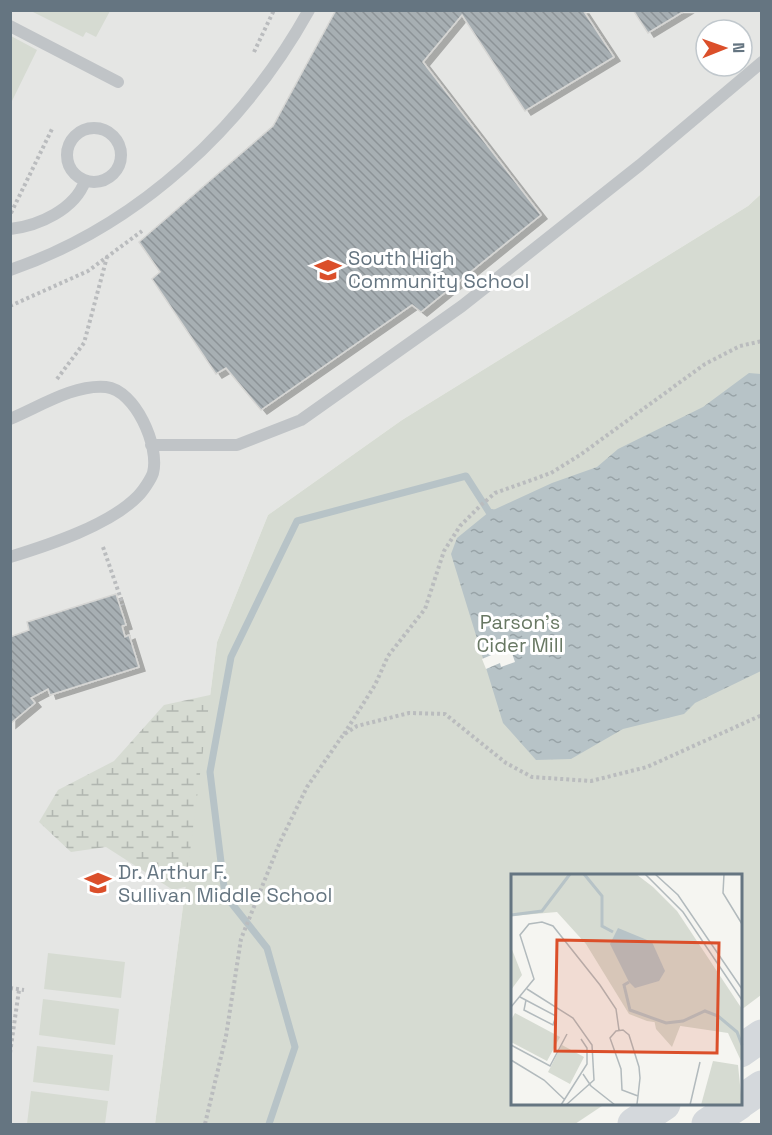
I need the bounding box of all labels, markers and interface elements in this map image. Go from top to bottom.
north arrow [694,18,754,78]
text: N [728,42,749,53]
place label: South High Community School [348,245,530,294]
school or university icon: South High Community School [313,255,343,285]
park label: Parson's Cider Mill [476,609,564,658]
place label: Dr. Arthur F. Sullivan Middle School [118,859,333,908]
school or university icon: Dr. Arthur F. Sullivan Middle School [83,868,113,898]
inset map [511,874,742,1105]

